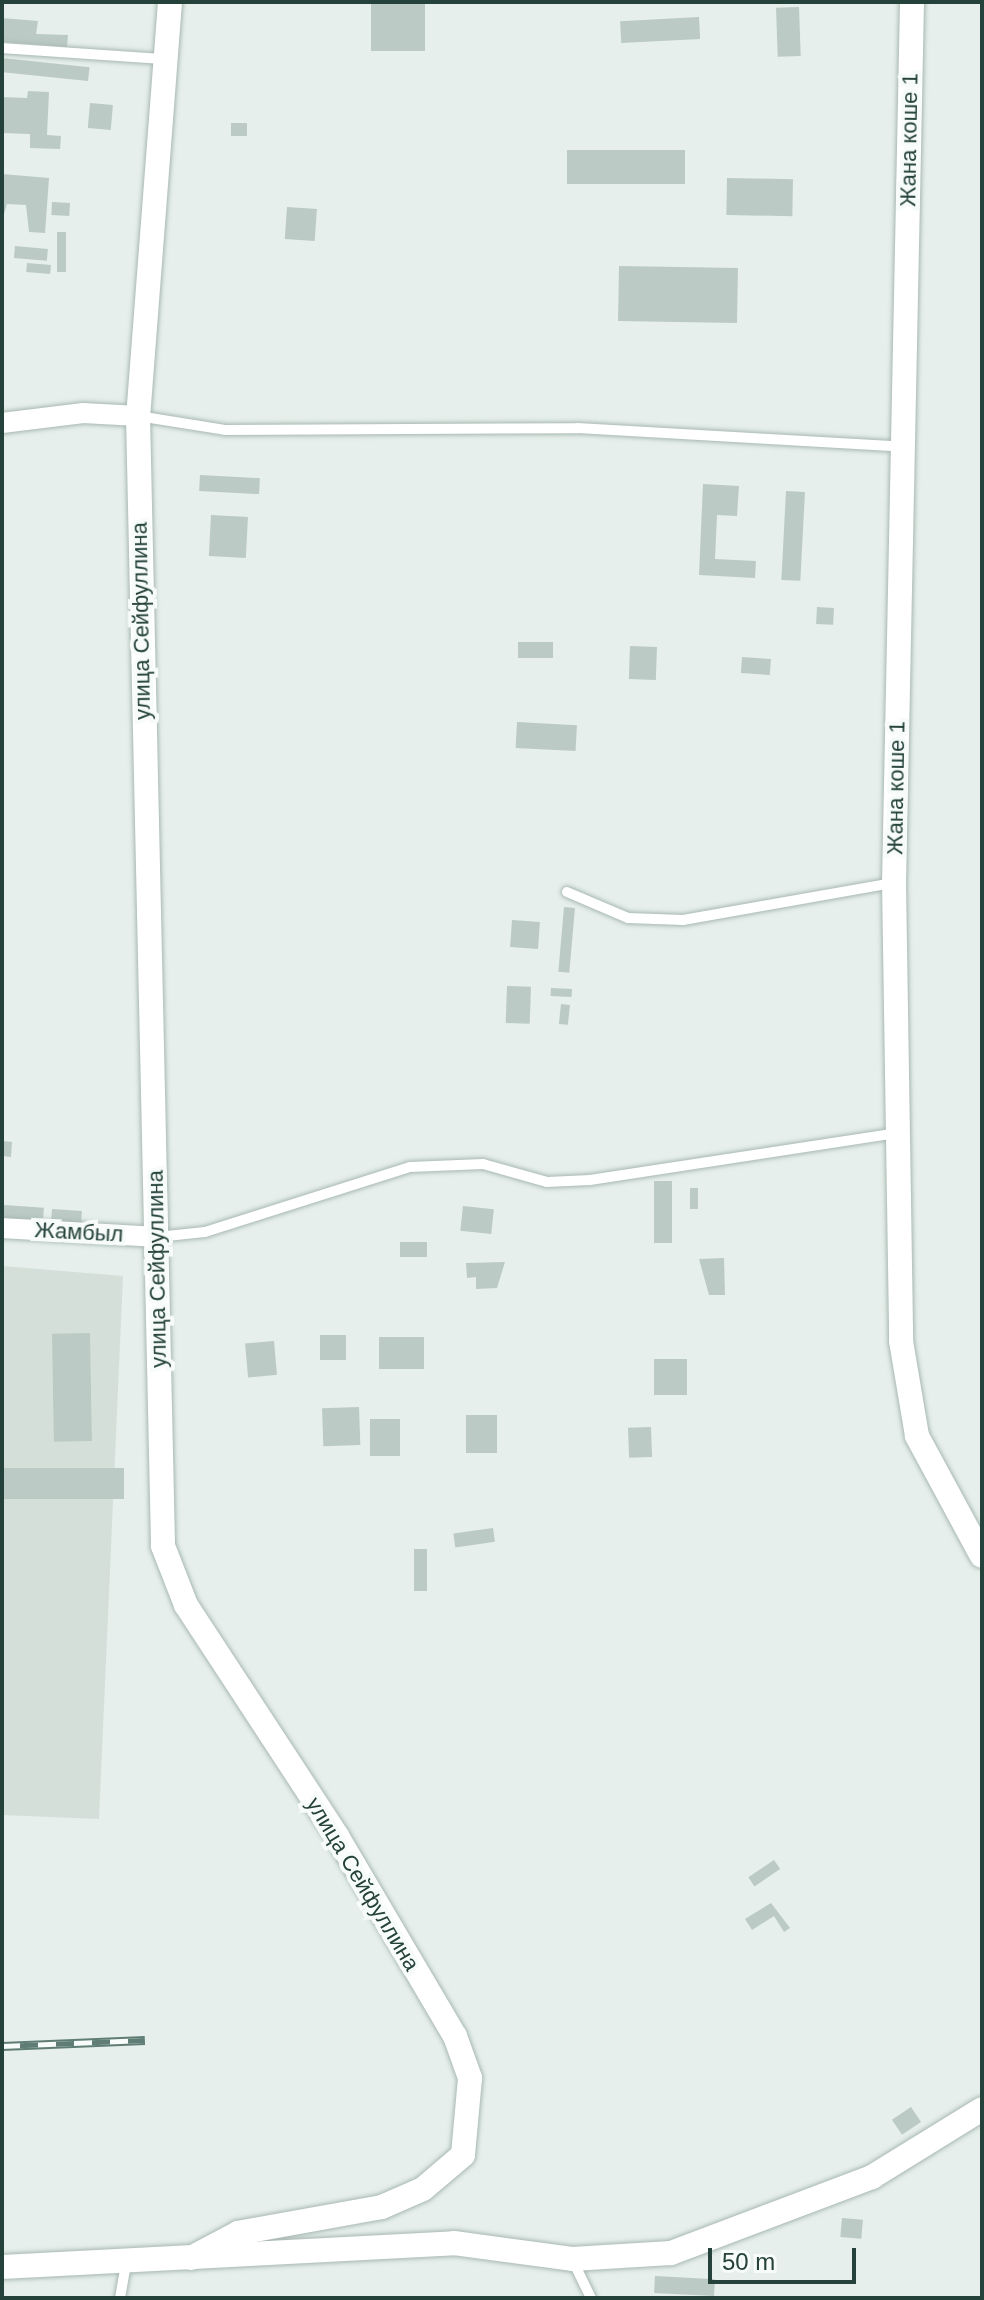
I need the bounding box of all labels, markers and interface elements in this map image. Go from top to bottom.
street label: Жана коше 1 [895,73,923,207]
street label: улица Сейфуллина [126,522,156,720]
street label: Жана коше 1 [882,721,910,855]
street label: улица Сейфуллина [142,1170,172,1368]
street label: Жамбыл [34,1216,124,1248]
street label: улица Сейфуллина [301,1792,425,1976]
scale bar [712,2232,860,2282]
text: 50 m [722,2248,775,2275]

